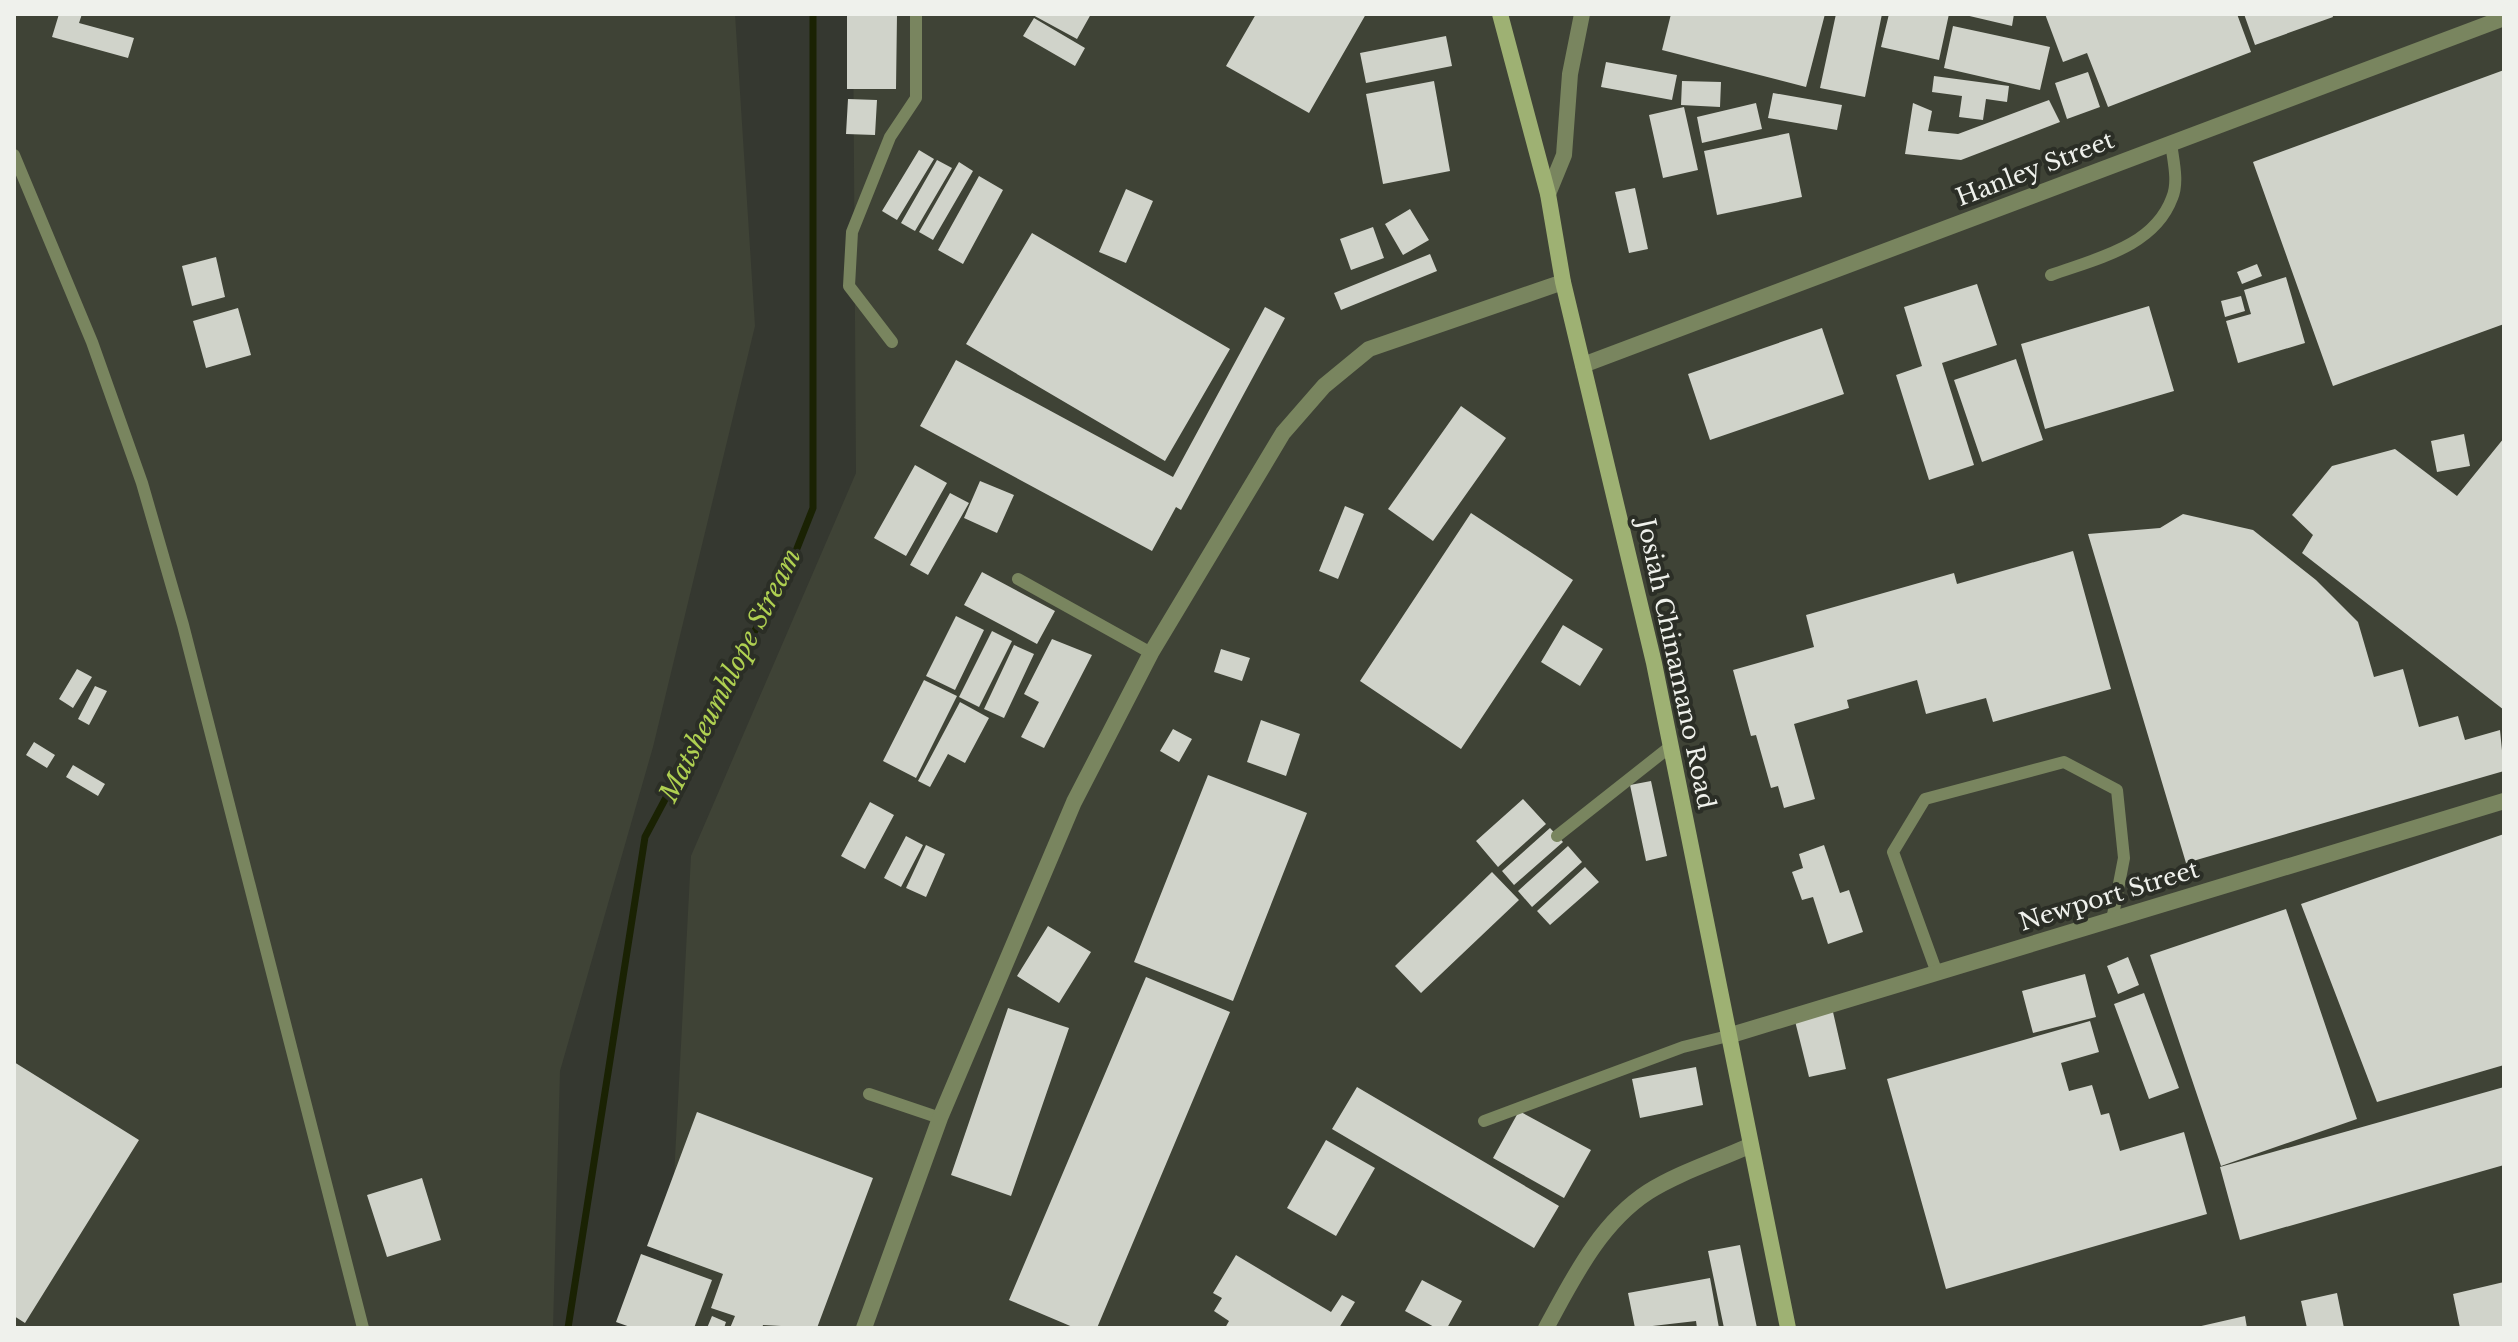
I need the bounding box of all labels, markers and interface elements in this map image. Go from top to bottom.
street label: Hanley Street [1952,125,2118,212]
street label: Josiah Chinamano Road [1631,513,1721,812]
water label: Matsheumhlope Stream [652,543,808,808]
street label: Newport Street [2015,854,2202,937]

